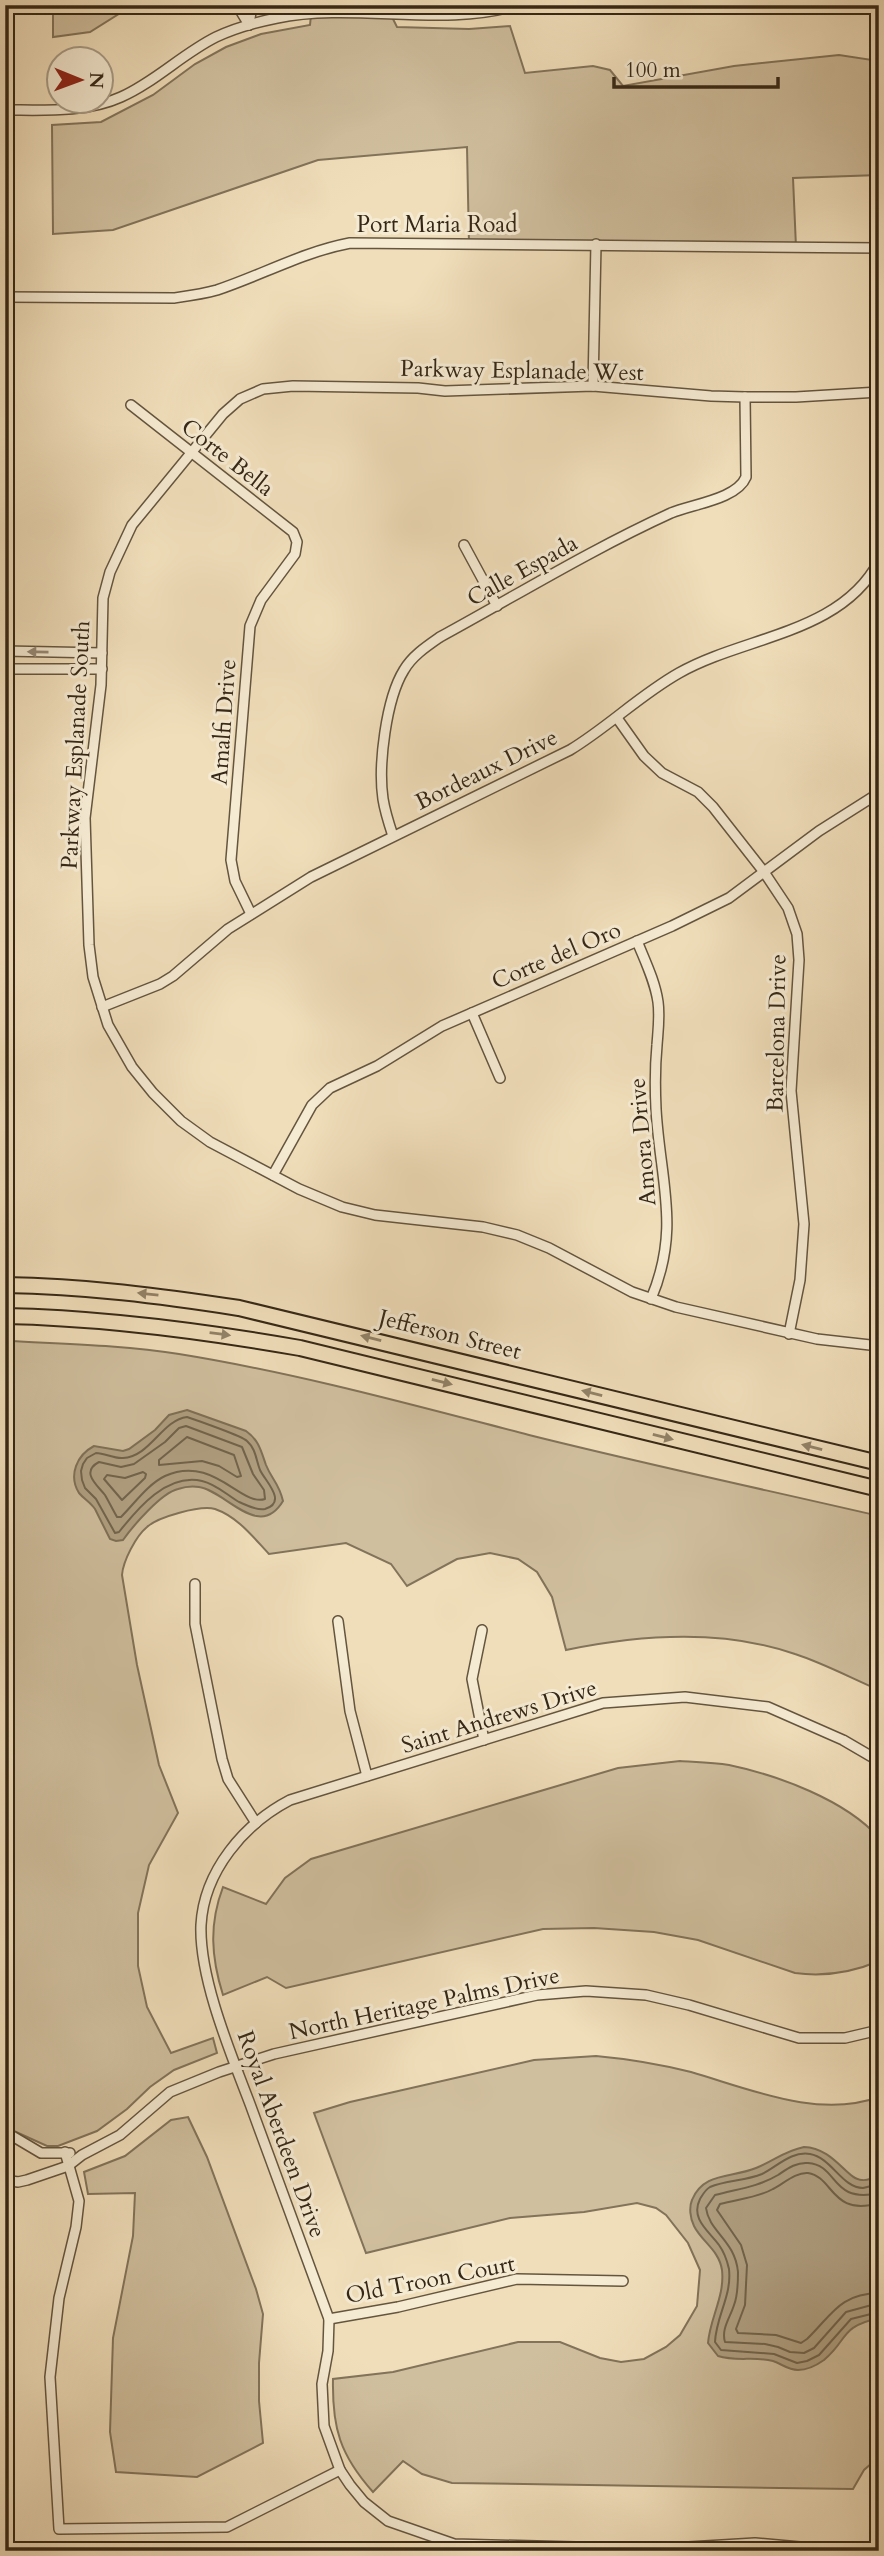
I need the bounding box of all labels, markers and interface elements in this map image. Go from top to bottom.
north arrow [46,46,116,116]
scale bar [614,46,779,90]
text: 100 m [625,56,681,85]
text: N [83,72,109,89]
street label: Port Maria Road [357,209,518,240]
street label: Parkway Esplanade West [400,353,644,388]
street label: Corte Bella [175,411,281,504]
street label: Calle Espada [461,527,583,614]
street label: Parkway Esplanade South [53,619,98,870]
one-way arrow [27,646,49,657]
street label: Amalfi Drive [204,658,243,786]
street label: Bordeaux Drive [410,722,563,817]
street label: Corte del Oro [487,914,626,997]
street label: Barcelona Drive [760,954,793,1112]
street label: Amora Drive [621,1077,664,1207]
one-way arrow [136,1288,158,1299]
street label: Jefferson Street [373,1301,524,1367]
one-way arrow [209,1329,231,1340]
one-way arrow [360,1332,382,1343]
one-way arrow [431,1377,453,1388]
one-way arrow [580,1387,602,1398]
one-way arrow [652,1432,674,1443]
one-way arrow [801,1441,823,1452]
street label: Saint Andrews Drive [398,1672,601,1761]
street label: North Heritage Palms Drive [286,1960,562,2047]
street label: Royal Aberdeen Drive [230,2026,333,2242]
street label: Old Troon Court [343,2248,517,2311]

